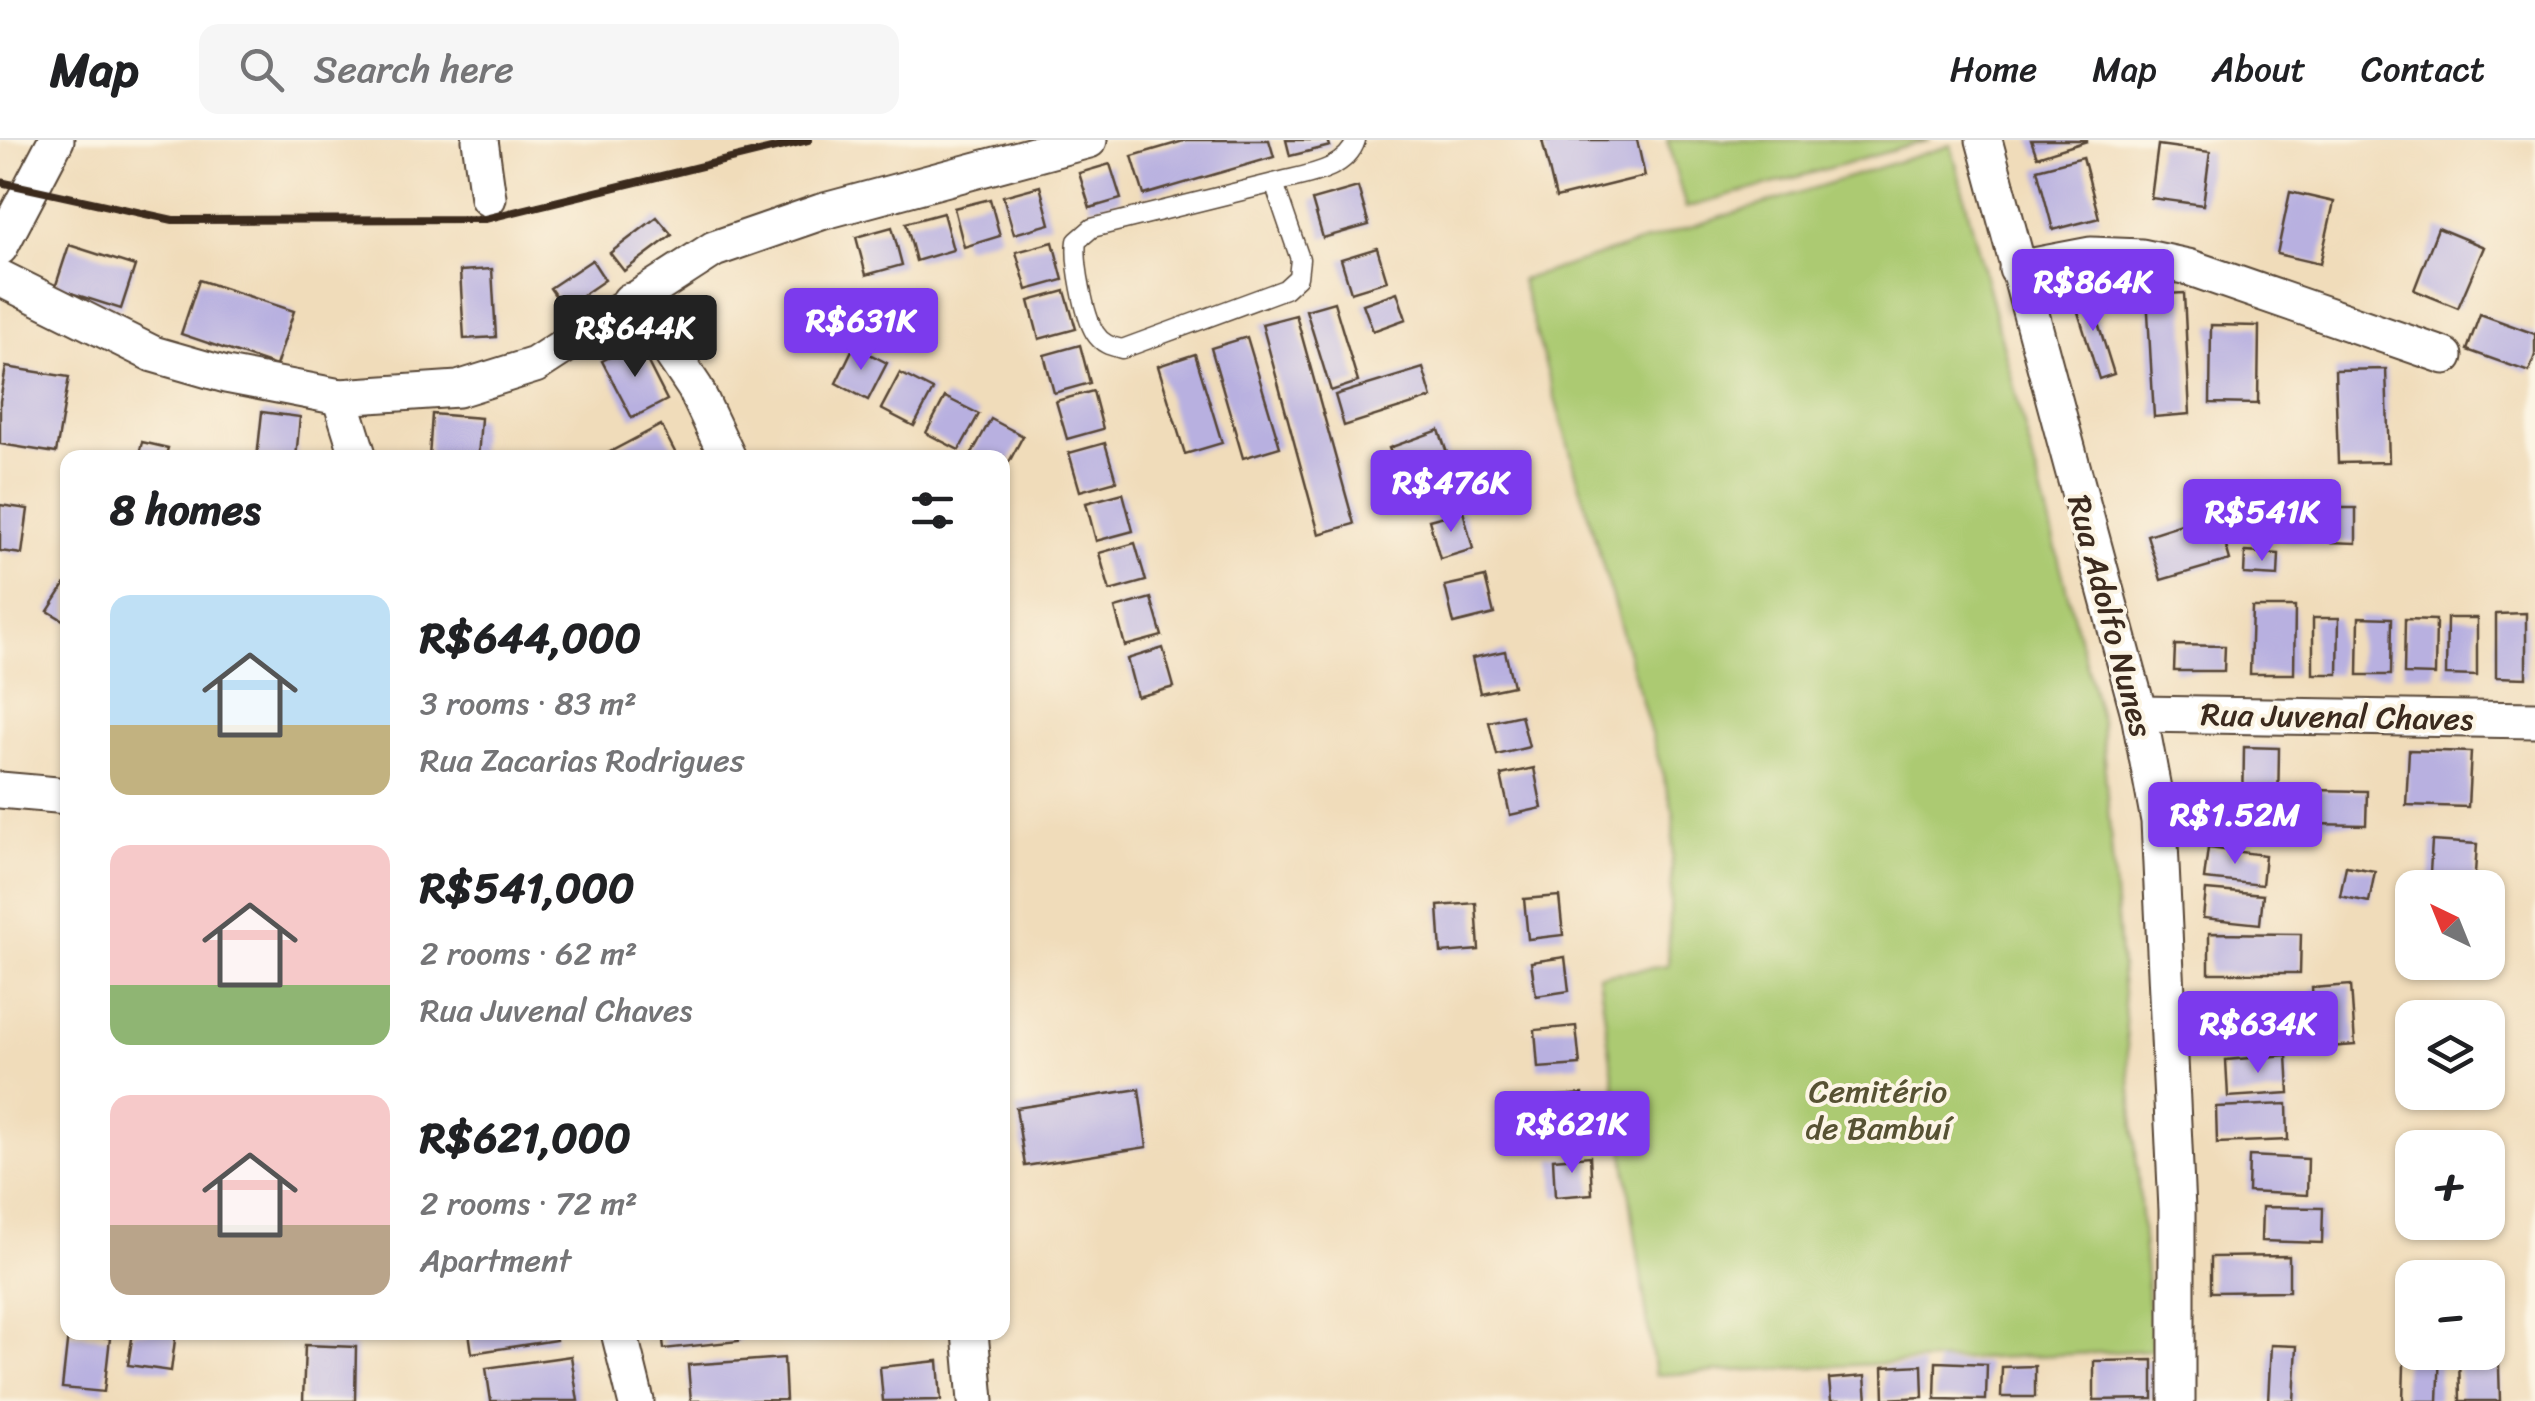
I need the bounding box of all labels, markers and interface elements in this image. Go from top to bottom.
search box [199,24,899,114]
text: Map [50,27,139,112]
text: Search here [314,36,514,103]
text: Home [1950,38,2037,100]
text: Map [2092,38,2157,100]
text: About [2212,38,2306,100]
text: Contact [2361,38,2485,100]
icon: search [234,42,289,97]
pin: R$864K [2012,249,2174,334]
text: R$864K [2034,253,2152,310]
pin: R$631K [780,288,942,373]
text: R$631K [806,292,916,349]
pin: R$644K [554,295,716,380]
text: R$644K [576,299,694,356]
pin: R$476K [1370,450,1532,535]
text: R$476K [1393,454,1509,511]
text: 8 homes [110,473,261,547]
pin: R$541K [2181,479,2343,564]
icon: filters [905,483,960,538]
text: R$541K [2205,483,2319,540]
street label: Rua Adolfo Nunes [2050,488,2170,744]
text: R$644,000 [420,601,641,675]
icon: home [190,635,310,755]
text: 3 rooms · 83 m² [420,675,637,732]
street label: Rua Juvenal Chaves [2200,686,2474,748]
text: Rua Zacarias Rodrigues [420,732,744,789]
pin: R$1.52M [2143,782,2327,867]
text: R$1.52M [2170,786,2300,843]
text: R$541,000 [420,851,635,925]
north arrow [2395,870,2505,980]
map controls [2395,870,2505,1370]
icon: home [190,885,310,1005]
text: 2 rooms · 62 m² [420,925,637,982]
text: Rua Juvenal Chaves [420,982,692,1039]
pin: R$634K [2177,991,2339,1076]
text: R$634K [2200,995,2316,1052]
button: layers [2395,1000,2505,1110]
park label: Cemitério de Bambuí [1805,1063,1955,1157]
pin: R$621K [1491,1091,1653,1176]
text: R$621K [1517,1095,1627,1152]
text: R$621,000 [420,1101,631,1175]
button: + [2395,1130,2505,1240]
icon: home [190,1135,310,1255]
text: 2 rooms · 72 m² [420,1175,638,1232]
text: Apartment [420,1232,571,1289]
button: − [2395,1260,2505,1370]

